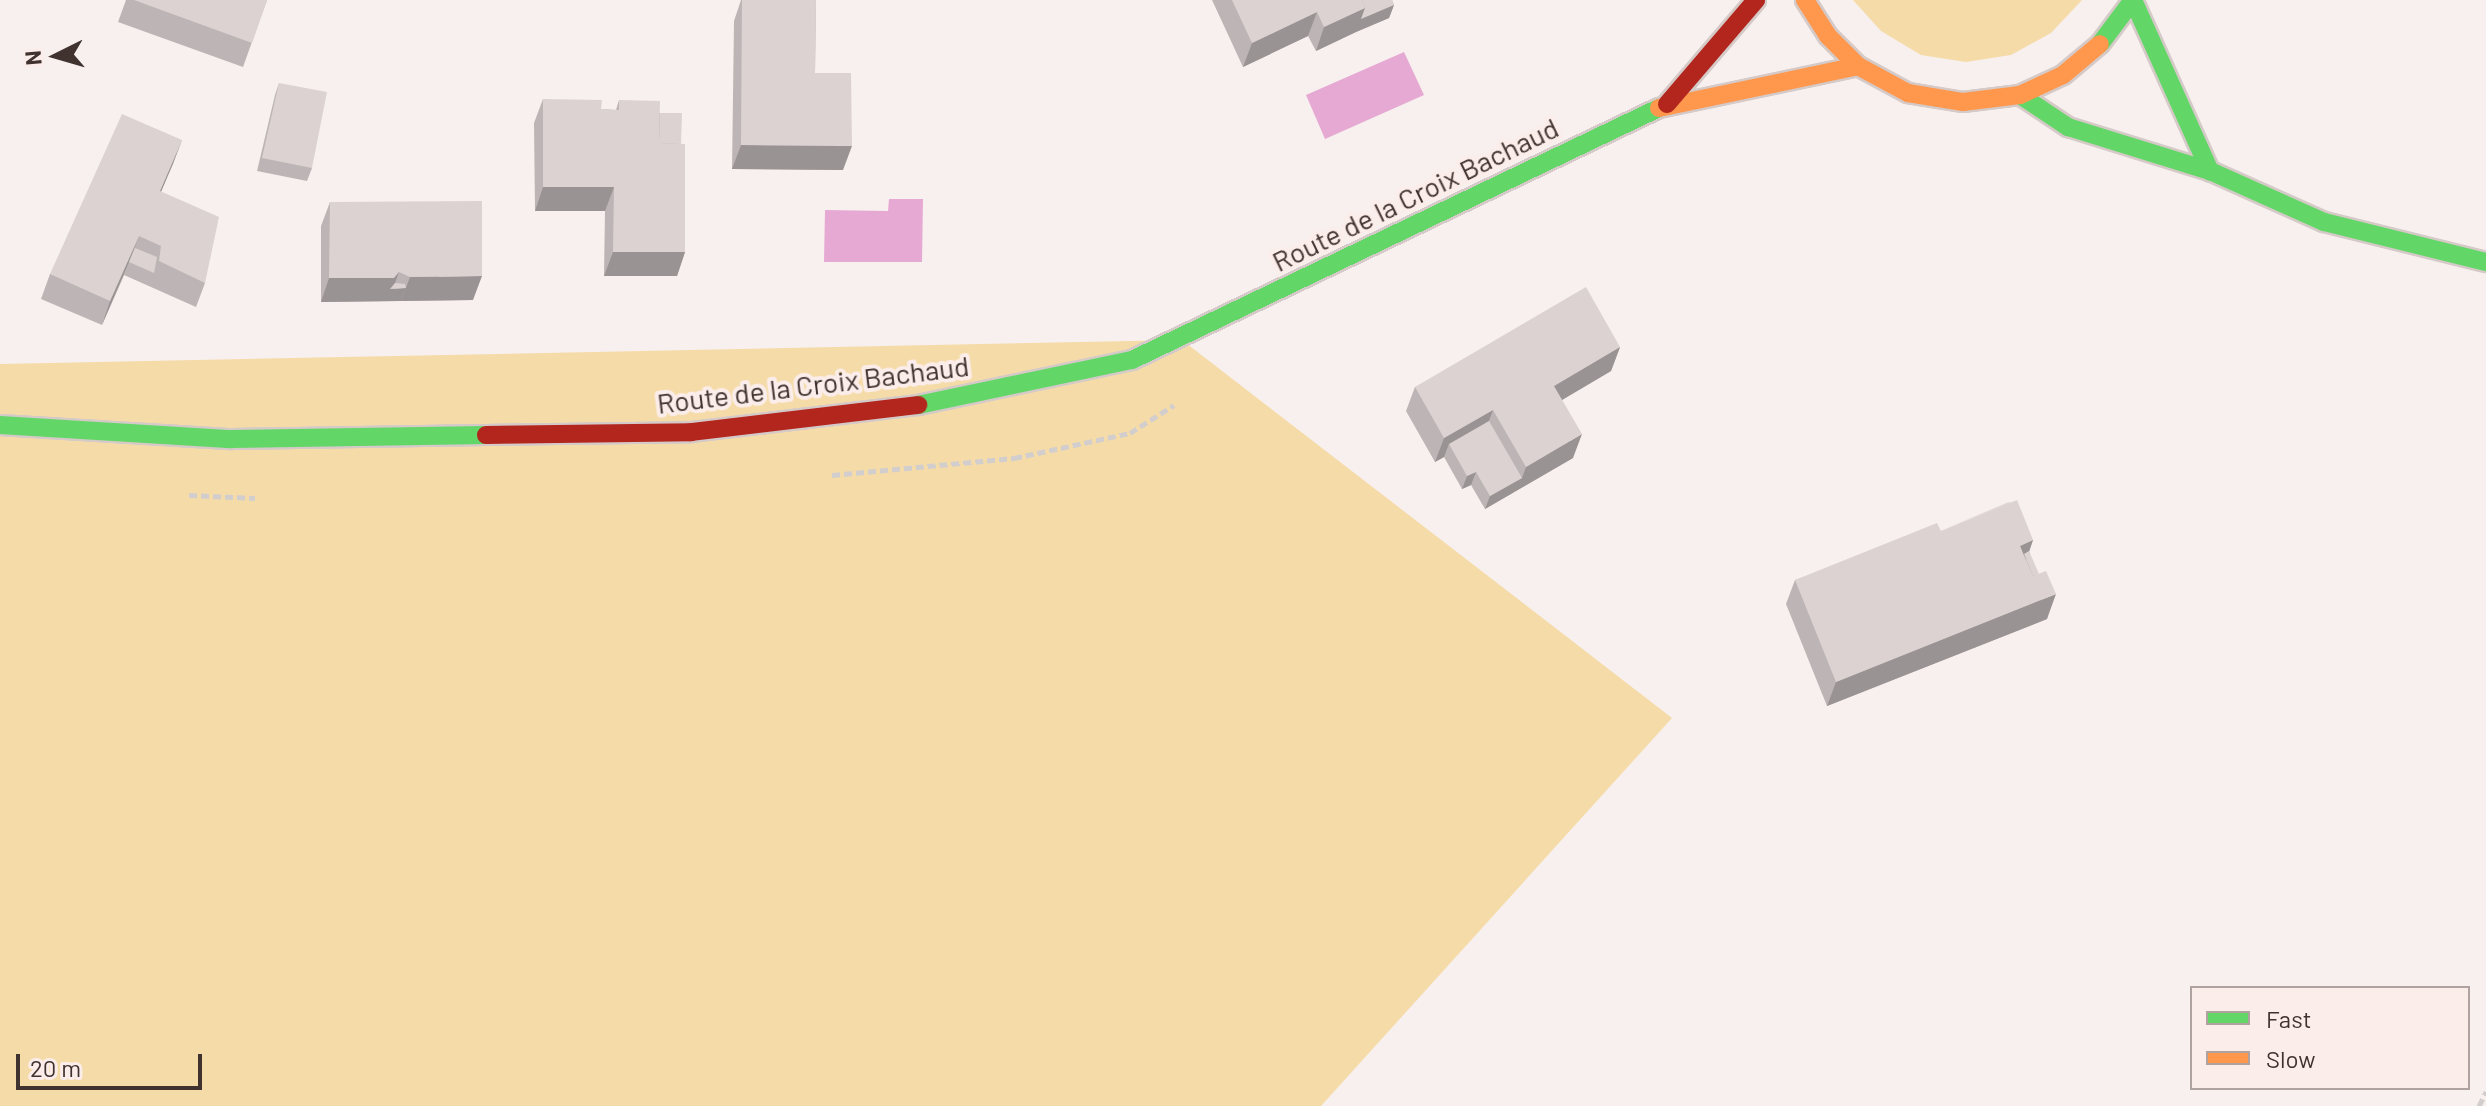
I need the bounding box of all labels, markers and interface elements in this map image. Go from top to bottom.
north arrow [16,16,96,96]
text: N [19,50,46,67]
street label: Route de la Croix Bachaud [1266,110,1564,278]
street label: Route de la Croix Bachaud [655,348,971,420]
legend [2190,986,2470,1090]
text: Fast [2266,1004,2311,1033]
scale bar [20,1038,206,1088]
text: Slow [2266,1044,2315,1073]
text: 20 m [30,1053,81,1082]

